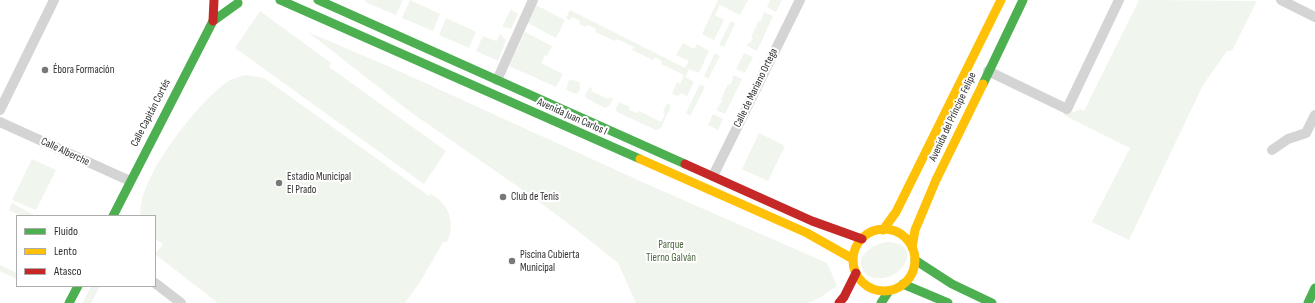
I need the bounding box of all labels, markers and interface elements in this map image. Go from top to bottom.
street label: Calle de Mariano Ortega [731,46,781,130]
place label: Ébora Formación [53,63,114,77]
marker: Ébora Formación [40,65,50,75]
street label: Avenida del Príncipe Felipe [927,70,979,164]
street label: Calle Capitán Cortés [128,77,174,149]
street label: Avenida Juan Carlos I [535,96,609,138]
street label: Calle Alberche [39,135,91,169]
place label: Estadio Municipal El Prado [287,170,351,196]
marker: Estadio Municipal El Prado [274,178,284,188]
place label: Club de Tenis [511,190,559,204]
marker: Club de Tenis [498,192,508,202]
legend [16,215,156,287]
text: Fluido [54,224,78,239]
park label: Parque Tierno Galván [646,238,696,264]
text: Lento [54,244,77,259]
place label: Piscina Cubierta Municipal [520,248,580,274]
marker: Piscina Cubierta Municipal [507,256,517,266]
text: Atasco [54,264,81,279]

